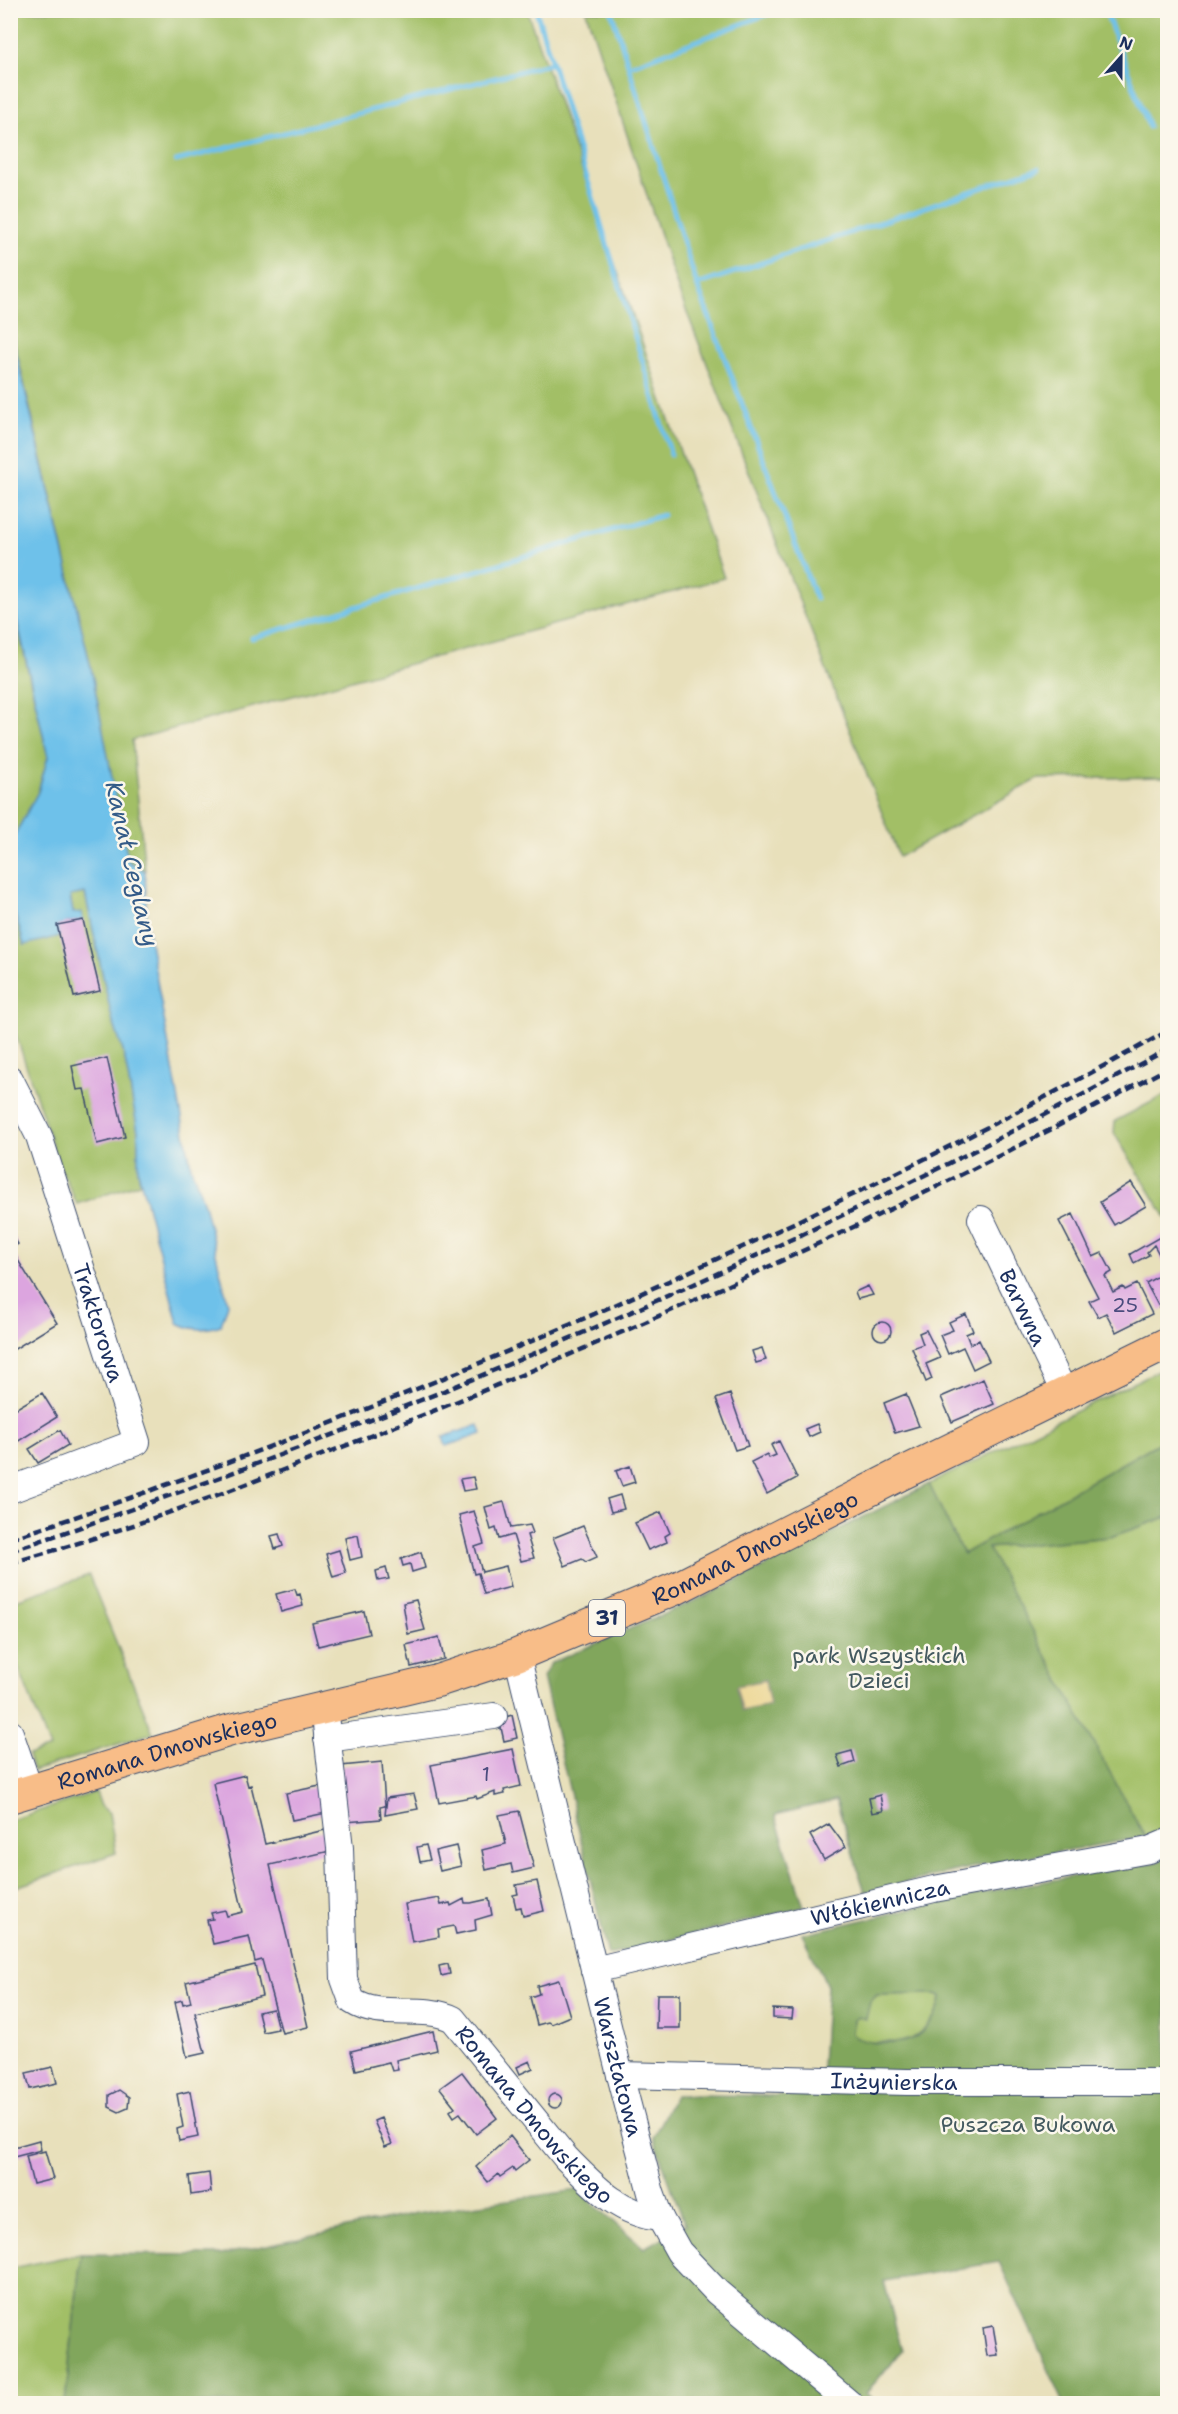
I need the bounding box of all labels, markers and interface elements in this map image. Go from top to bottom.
north arrow [1091,27,1151,87]
text: N [1117,31,1136,56]
water label: Kanał Ceglany [97,778,167,950]
street label: Traktorowa [66,1260,131,1386]
street label: Barwna [993,1264,1054,1351]
house number: 25 [1112,1292,1138,1318]
street label: Romana Dmowskiego [647,1484,863,1611]
road number: 31 [589,1600,625,1636]
park label: park Wszystkich Dzieci [792,1641,966,1695]
street label: Romana Dmowskiego [54,1705,280,1796]
house number: 1 [482,1761,490,1787]
street label: Włókiennicza [808,1872,952,1932]
street label: Warsztatowa [587,1994,650,2140]
street label: Romana Dmowskiego [449,2019,619,2210]
street label: Inżynierska [830,2066,958,2097]
park label: Puszcza Bukowa [940,2110,1116,2139]

